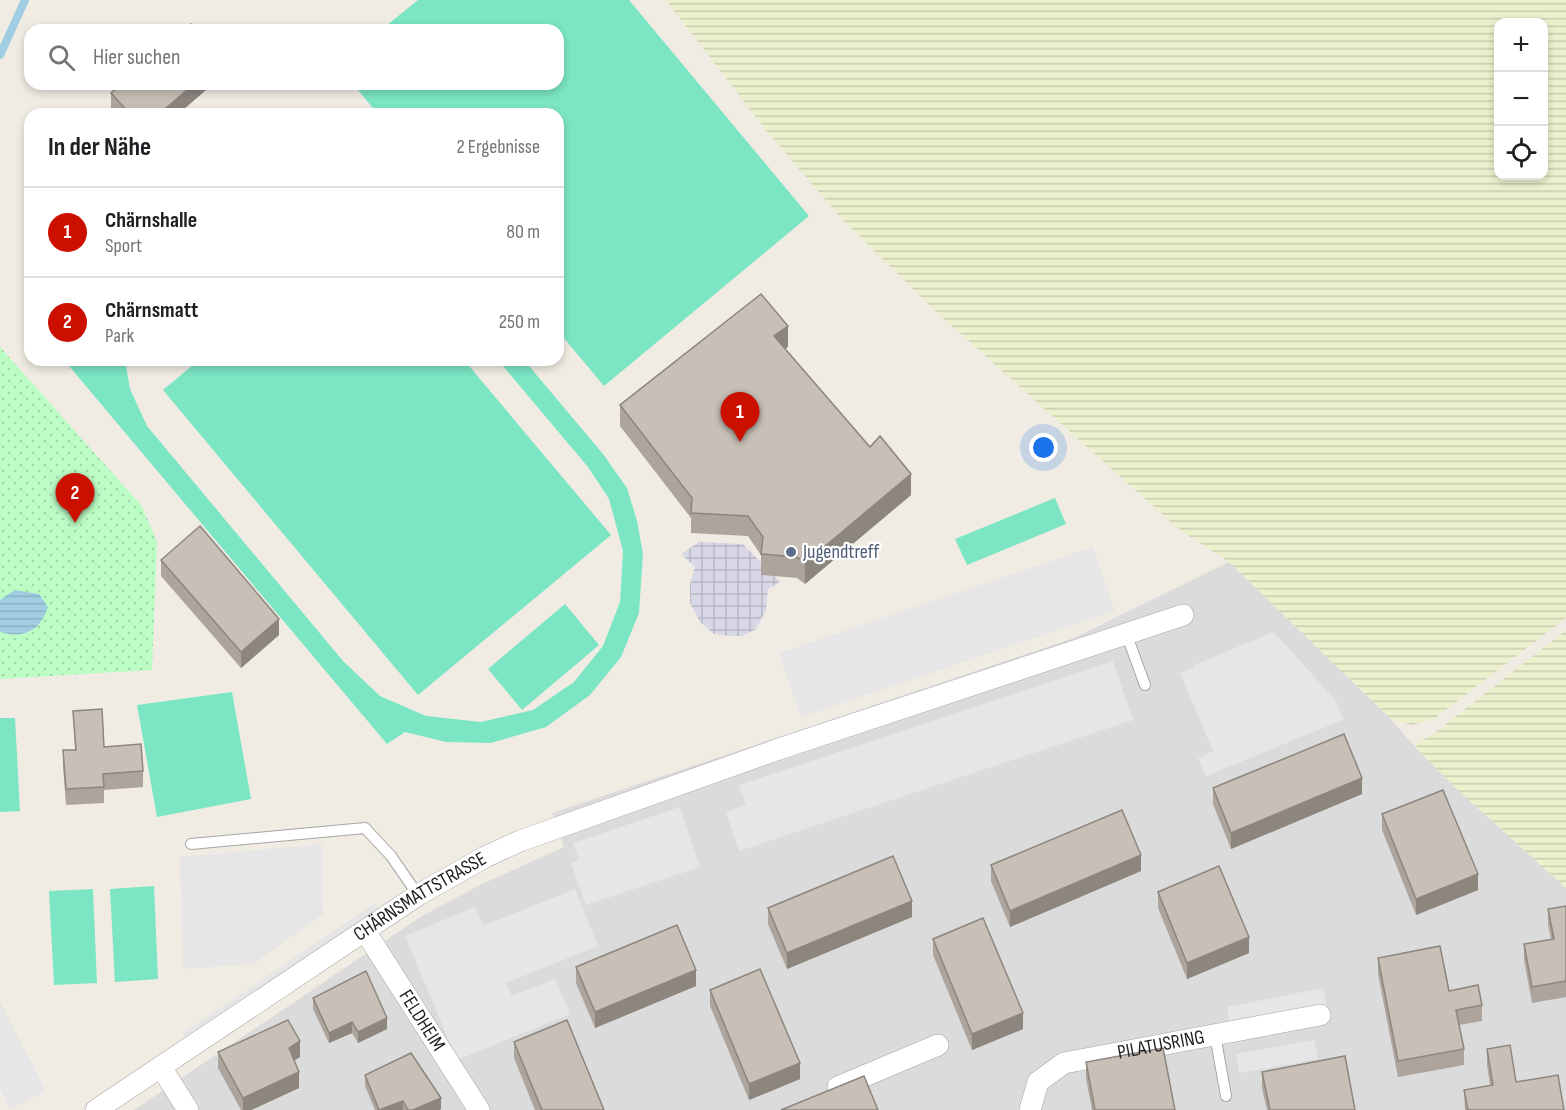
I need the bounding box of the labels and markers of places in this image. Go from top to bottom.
pin: 1 [720,392,760,442]
pin: 2 [56,474,94,523]
place label: Jugendtreff [802,540,880,564]
marker: Jugendtreff [784,545,798,559]

